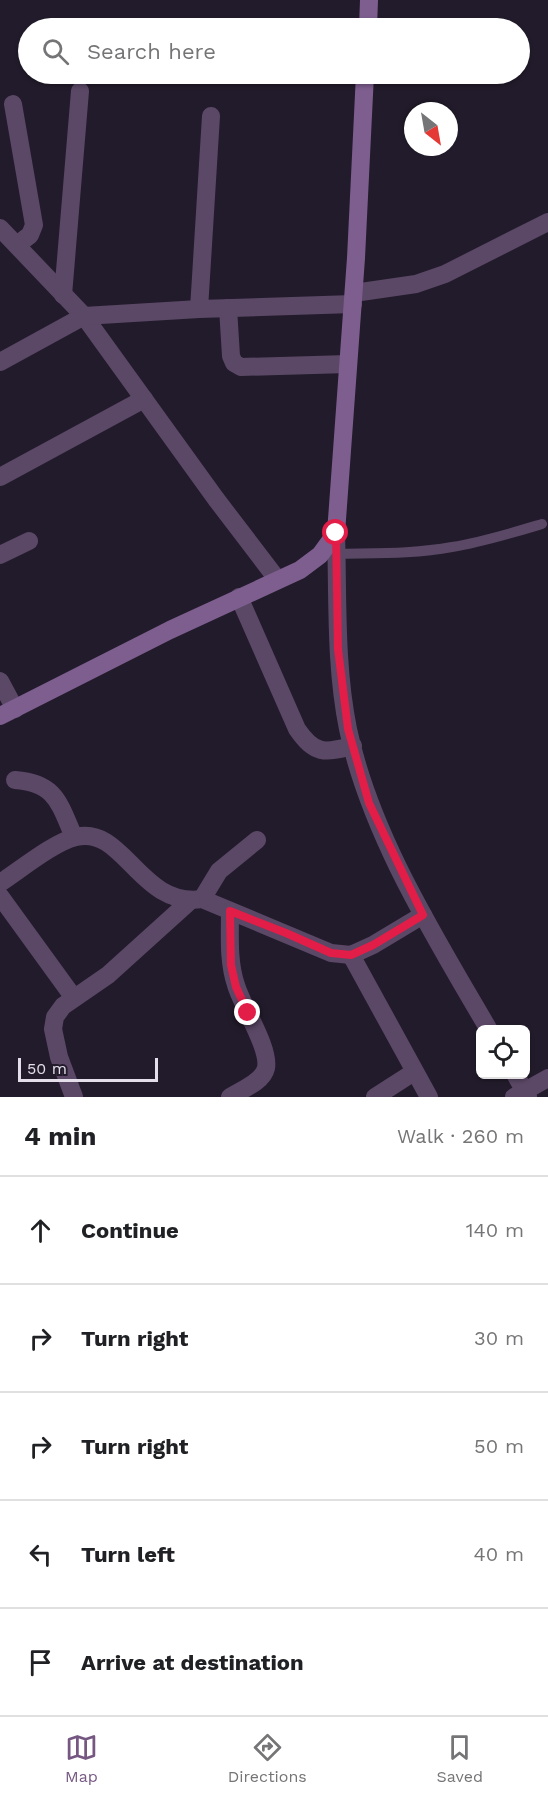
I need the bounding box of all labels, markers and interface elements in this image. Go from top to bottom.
search box [18,18,530,84]
icon: search [39,35,72,68]
text: Search here [87,39,216,64]
north arrow [404,102,458,156]
route start [322,519,348,545]
route end [234,999,260,1025]
map controls [476,1025,530,1079]
button: locate [476,1025,530,1079]
scale bar [18,1055,158,1082]
text: 50 m [27,1059,67,1078]
text: 4 min [24,1121,96,1151]
text: Walk · 260 m [397,1124,524,1148]
icon: ahead [24,1214,57,1247]
text: Continue [81,1218,179,1243]
text: 140 m [466,1218,524,1242]
icon: right [24,1322,57,1355]
text: Turn right [81,1326,188,1351]
text: 30 m [474,1326,524,1350]
icon: right [24,1430,57,1463]
text: Turn right [81,1434,188,1459]
text: 50 m [474,1434,524,1458]
icon: left [24,1538,57,1571]
text: Turn left [81,1542,175,1567]
text: 40 m [473,1542,524,1566]
icon: arrive [24,1646,57,1679]
text: Arrive at destination [81,1650,304,1675]
tab: Map [65,1731,98,1786]
tab: Directions [228,1731,307,1786]
tab: Saved [437,1731,483,1786]

